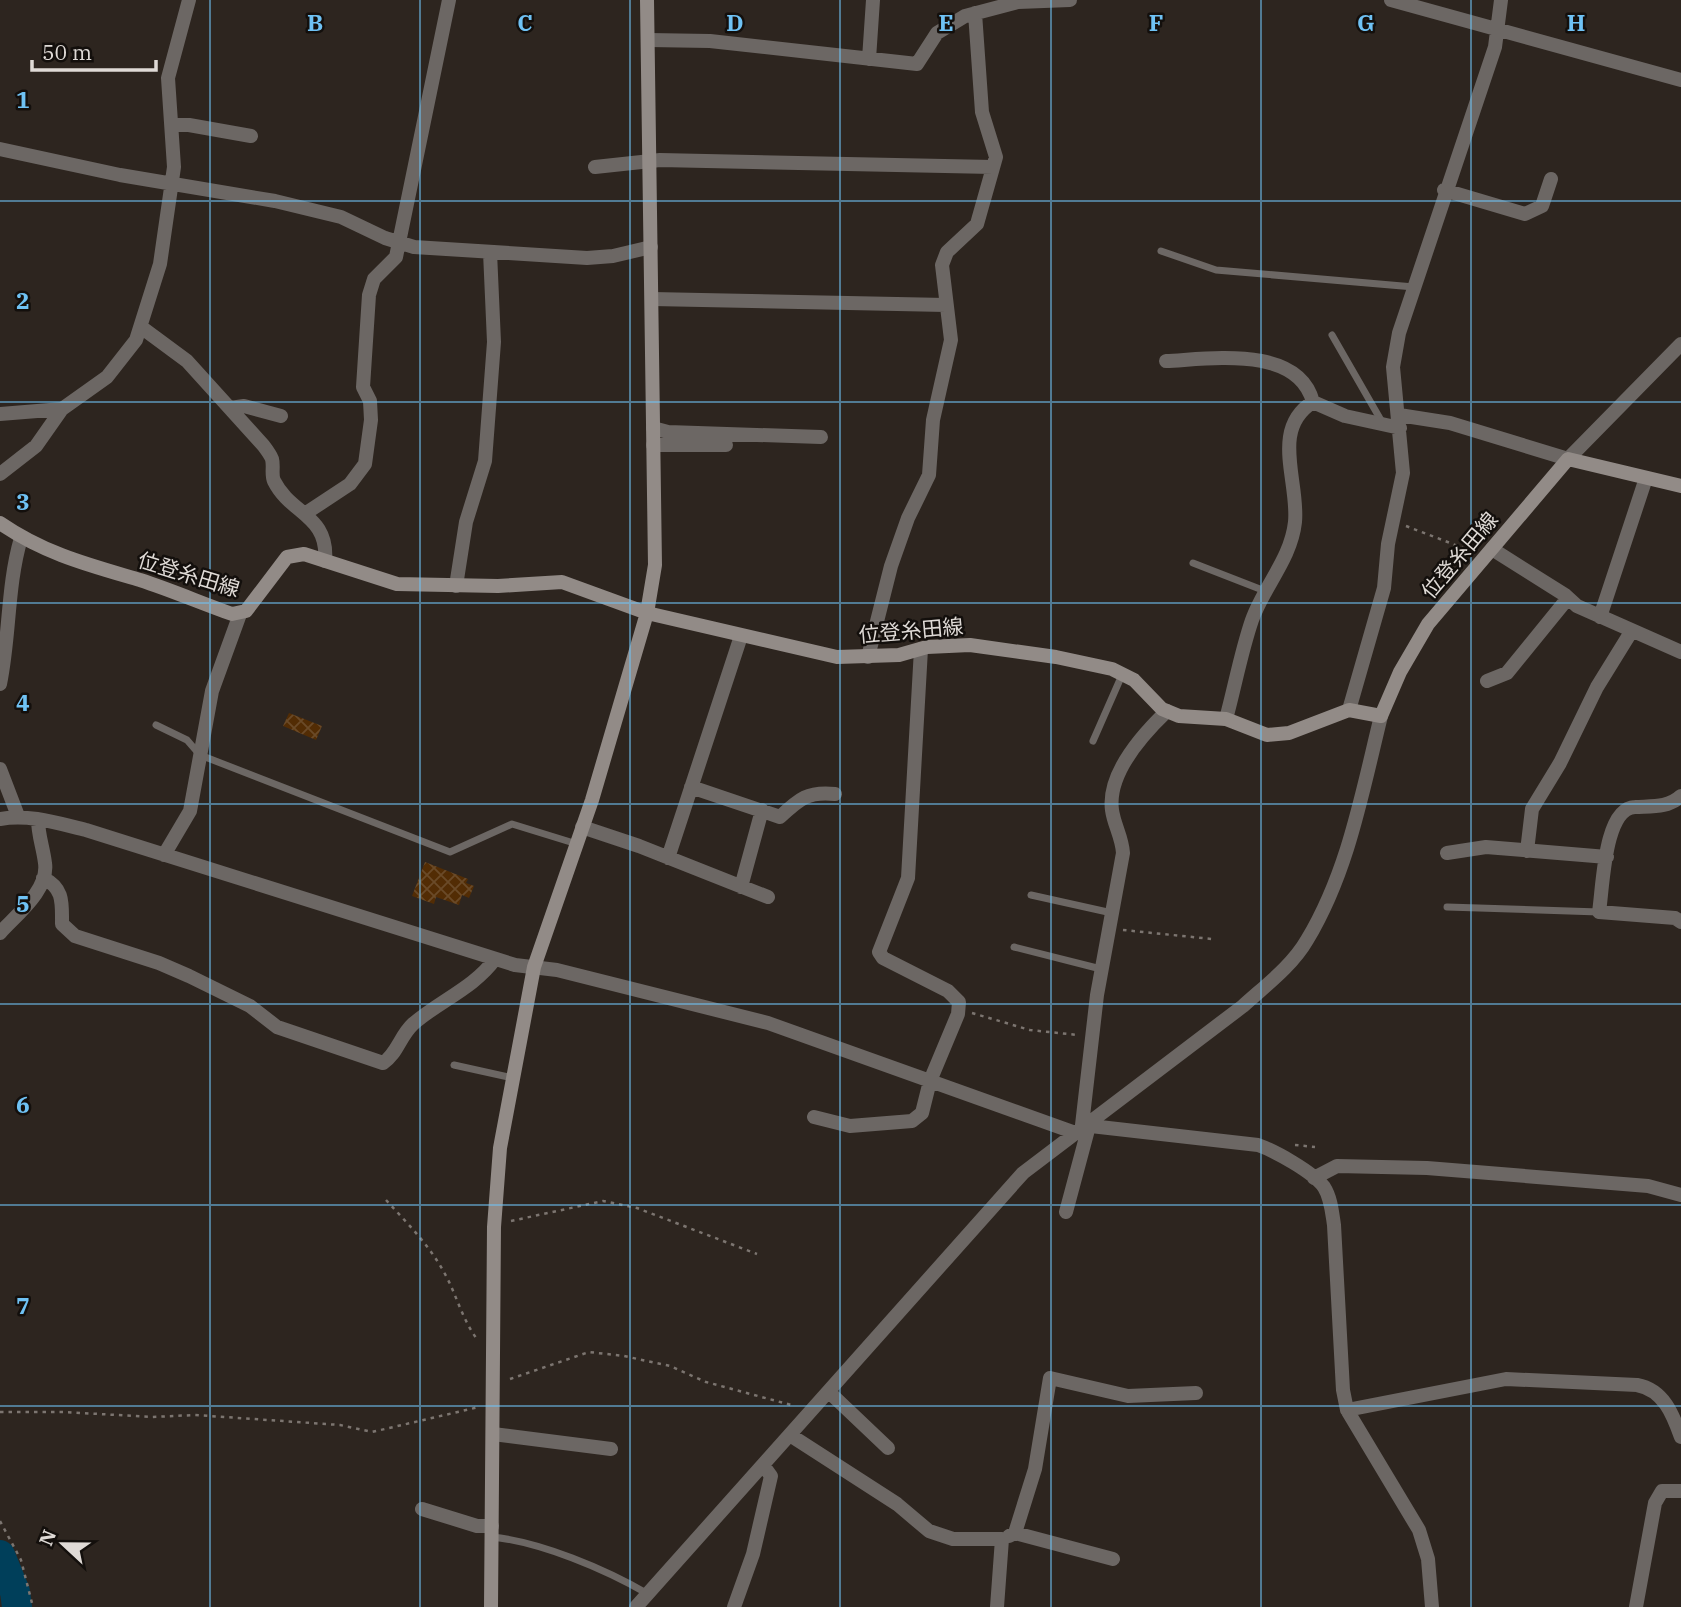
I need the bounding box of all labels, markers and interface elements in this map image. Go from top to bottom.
text: B [307,7,323,37]
text: C [517,7,533,37]
text: D [726,7,744,37]
text: E [938,7,954,37]
text: F [1149,7,1163,37]
text: G [1357,7,1375,37]
text: H [1567,7,1585,37]
scale bar [32,28,156,72]
text: 50 m [42,38,92,66]
text: 1 [16,84,30,114]
text: 2 [16,285,30,315]
text: 3 [16,486,30,516]
street label: 位登糸田線 [1415,506,1503,604]
street label: 位登糸田線 [135,545,243,603]
street label: 位登糸田線 [857,611,965,649]
text: 4 [16,687,30,717]
text: 5 [16,888,30,918]
text: 6 [16,1089,30,1119]
text: 7 [16,1290,30,1320]
north arrow [28,1509,98,1579]
text: N [33,1526,61,1549]

